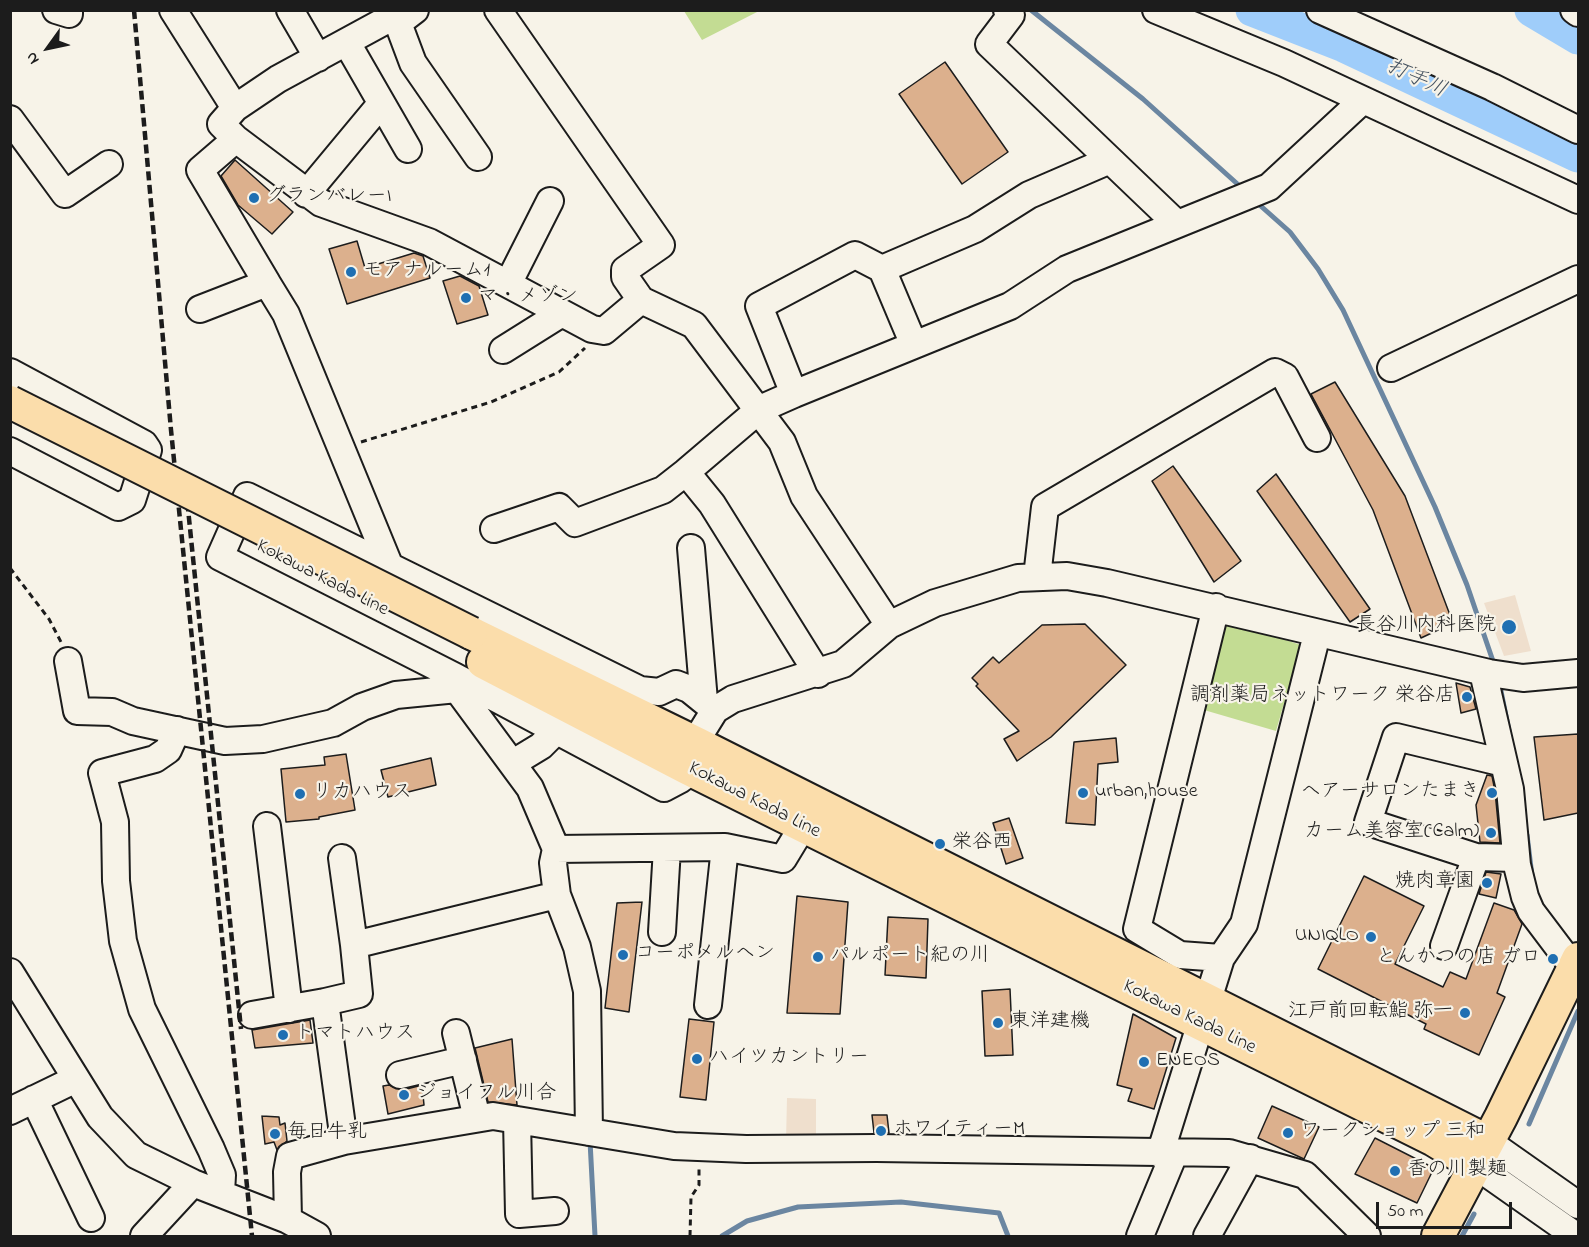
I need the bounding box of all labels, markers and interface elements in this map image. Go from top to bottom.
north arrow [18,18,78,78]
text: N [20,47,46,69]
water label: 打手川 [1382,55,1450,105]
place label: グランバレーI [266,186,391,210]
marker: グランバレーI [247,191,261,205]
place label: モアナルーム1 [363,260,490,284]
marker: モアナルーム1 [344,265,358,279]
place label: マ・メゾン [478,286,578,310]
marker: マ・メゾン [459,291,473,305]
street label: Kokawa Kada Line [252,535,392,623]
place label: 長谷川内科医院 [1356,615,1496,639]
marker: 長谷川内科医院 [1500,618,1518,636]
place label: 調剤薬局ネットワーク 栄谷店 [1190,685,1455,709]
marker: 調剤薬局ネットワーク 栄谷店 [1460,690,1474,704]
street label: Kokawa Kada Line [684,757,824,845]
place label: urban,house [1095,781,1198,805]
place label: ヘアーサロンたまき [1301,781,1480,805]
place label: リカハウス [312,782,412,806]
marker: urban,house [1076,786,1090,800]
marker: ヘアーサロンたまき [1485,786,1499,800]
marker: リカハウス [293,787,307,801]
place label: カーム美容室(Calm) [1304,821,1479,845]
marker: カーム美容室(Calm) [1484,826,1498,840]
place label: 栄谷西 [952,832,1012,856]
marker: 栄谷西 [933,837,947,851]
place label: 焼肉章園 [1395,871,1475,895]
marker: 焼肉章園 [1480,876,1494,890]
place label: UNIQLO [1295,925,1359,949]
marker: UNIQLO [1364,930,1378,944]
place label: コーポメルヘン [635,943,775,967]
place label: パルポート紀の川 [830,945,990,969]
place label: とんかつの店 ガロ [1376,947,1541,971]
marker: コーポメルヘン [616,948,630,962]
marker: パルポート紀の川 [811,950,825,964]
marker: とんかつの店 ガロ [1546,952,1560,966]
street label: Kokawa Kada Line [1118,975,1260,1061]
place label: 江戸前回転鮨 弥一 [1288,1001,1453,1025]
marker: 江戸前回転鮨 弥一 [1458,1006,1472,1020]
place label: 東洋建機 [1010,1011,1090,1035]
marker: 東洋建機 [991,1016,1005,1030]
place label: トマトハウス [295,1023,415,1047]
marker: トマトハウス [276,1028,290,1042]
place label: ハイツカントリー [709,1047,869,1071]
place label: ENEOS [1156,1050,1220,1074]
marker: ハイツカントリー [690,1052,704,1066]
marker: ENEOS [1137,1055,1151,1069]
place label: ジョイフル川合 [416,1083,556,1107]
marker: ジョイフル川合 [397,1088,411,1102]
place label: ホワイティーM [893,1119,1025,1143]
place label: ワークショップ 三和 [1300,1121,1485,1145]
place label: 毎日牛乳 [287,1122,367,1146]
marker: ホワイティーM [874,1124,888,1138]
marker: ワークショップ 三和 [1281,1126,1295,1140]
marker: 毎日牛乳 [268,1127,282,1141]
place label: 香の川製麺 [1407,1159,1507,1183]
marker: 香の川製麺 [1388,1164,1402,1178]
scale bar [1379,1190,1516,1228]
text: 50 m [1387,1199,1424,1225]

